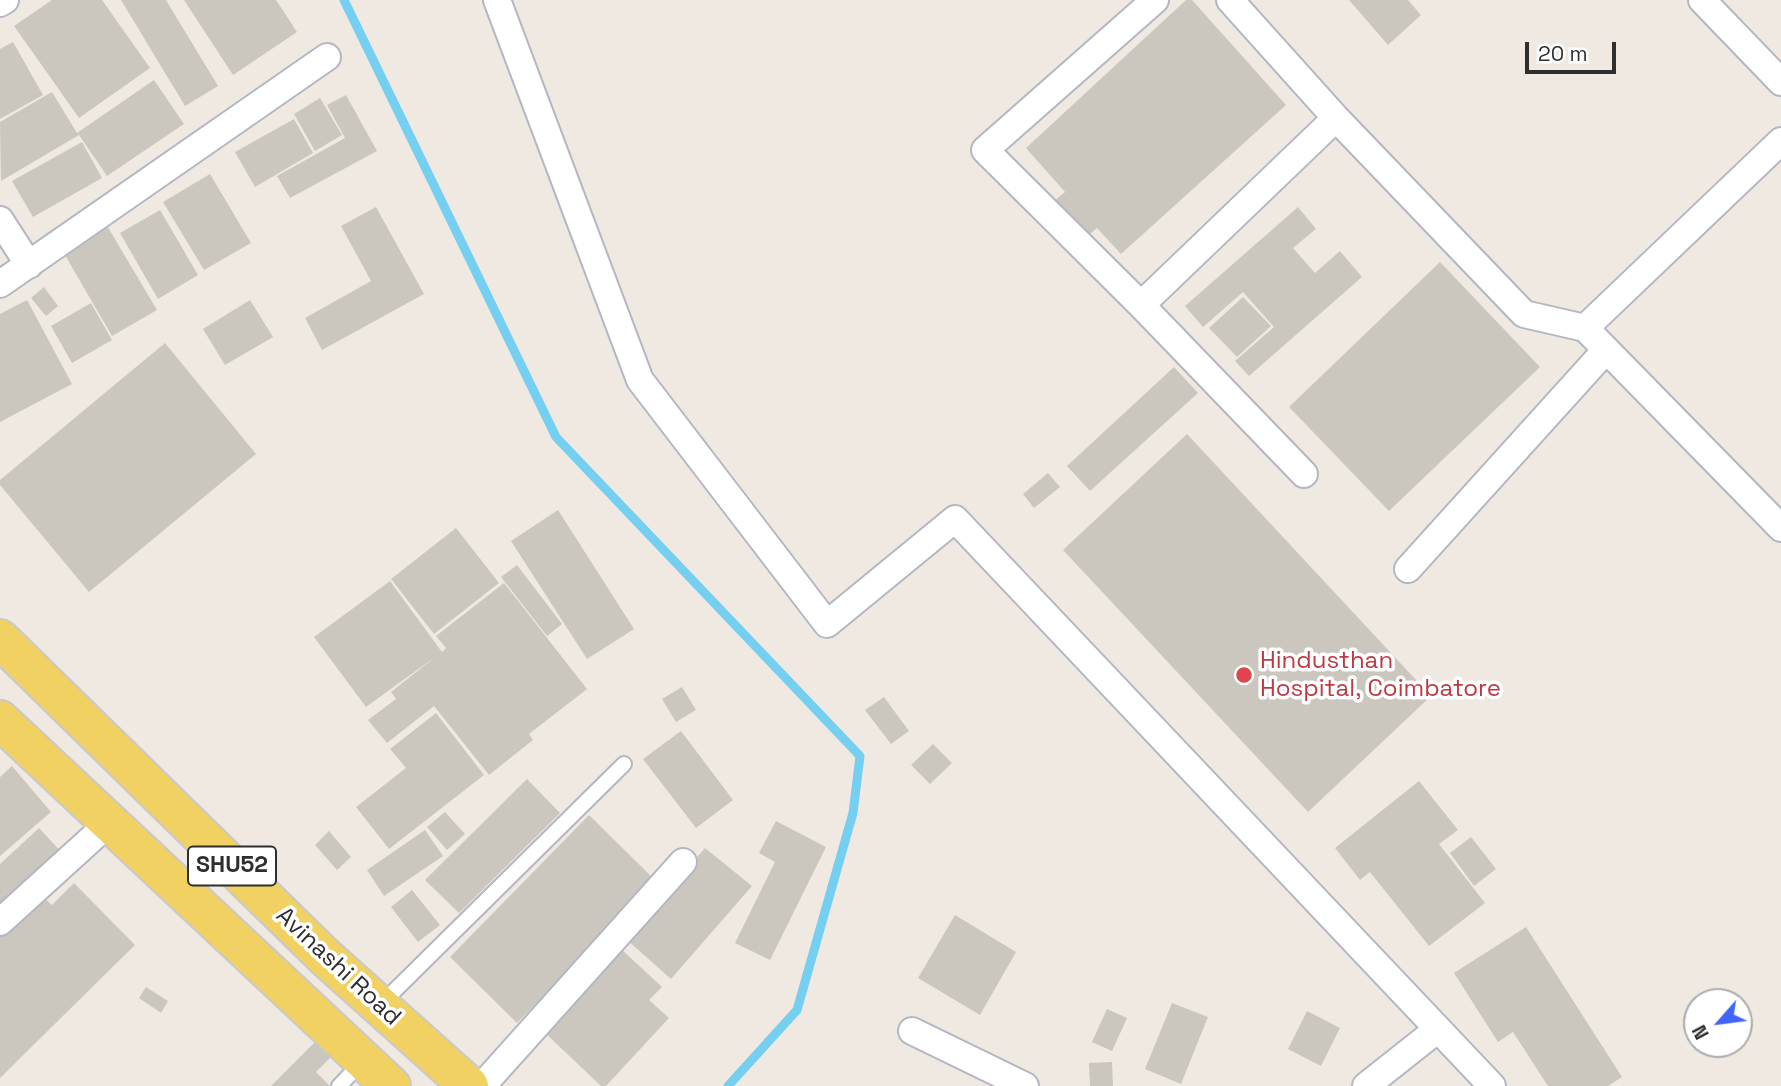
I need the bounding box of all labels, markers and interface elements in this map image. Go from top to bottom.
scale bar [1529,28,1620,72]
text: 20 m [1538,40,1588,67]
place label: Hindusthan Hospital, Coimbatore [1260,647,1501,703]
marker: Hindusthan Hospital, Coimbatore [1234,665,1254,685]
road number: SHU52 [188,846,276,886]
street label: Avinashi Road [270,902,406,1032]
north arrow [1683,988,1753,1058]
text: N [1687,1021,1715,1044]

